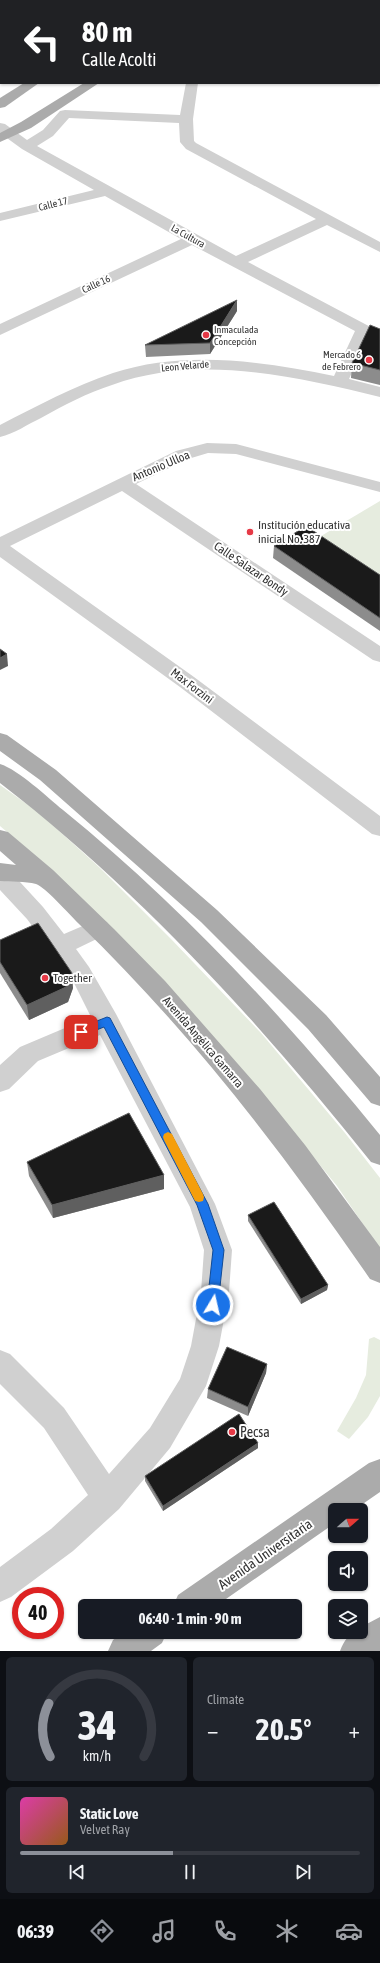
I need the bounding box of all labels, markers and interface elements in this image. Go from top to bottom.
icon: left [16,16,68,68]
text: 80 m [82,16,132,48]
text: Calle Acolti [82,49,157,70]
street label: Calle 17 [37,195,69,213]
street label: La Cultura [169,222,207,250]
street label: Calle 16 [80,273,112,295]
place label: Inmaculada Concepción [214,324,259,347]
marker: Inmaculada Concepción [201,330,211,340]
place label: Mercado 6 de Febrero [322,349,361,372]
marker: Mercado 6 de Febrero [364,355,374,365]
street label: Leon Velarde [161,358,210,374]
street label: Antonio Ulloa [130,448,192,484]
place label: Institución educativa inicial No. 387 [258,518,350,546]
marker: Institución educativa inicial No. 387 [245,527,255,537]
street label: Calle Salazar Bondy [211,539,291,599]
street label: Max Forzini [168,665,216,707]
place label: Together [53,971,92,985]
marker: Together [40,973,50,983]
street label: Avenida Angélica Gamarra [160,994,246,1090]
pin [64,1015,98,1049]
icon: arrive [70,1021,92,1043]
position arrow [192,1284,234,1326]
place label: Pecsa [240,1424,270,1440]
marker: Pecsa [227,1427,237,1437]
north arrow [328,1503,368,1543]
map controls [328,1503,368,1639]
street label: Avenida Universitaria [215,1516,315,1592]
button: sound [328,1551,368,1591]
speed limit sign: 40 [12,1587,64,1639]
button: layers [328,1599,368,1639]
text: 06:40 · 1 min · 90 m [138,1610,242,1627]
text: Climate [207,1692,244,1707]
text: 34 [77,1701,116,1749]
text: 20.5° [256,1712,311,1746]
text: − [207,1717,218,1743]
text: + [349,1717,360,1743]
text: km/h [82,1748,111,1764]
text: Static Love [80,1805,139,1822]
text: Velvet Ray [80,1822,130,1837]
icon: previous [66,1861,88,1883]
icon: pause [179,1861,201,1883]
icon: next [292,1861,314,1883]
icon: directions [88,1917,116,1945]
icon: music [150,1917,178,1945]
icon: phone [211,1917,239,1945]
icon: climate [273,1917,301,1945]
icon: car [335,1917,363,1945]
text: 06:39 [17,1921,54,1942]

